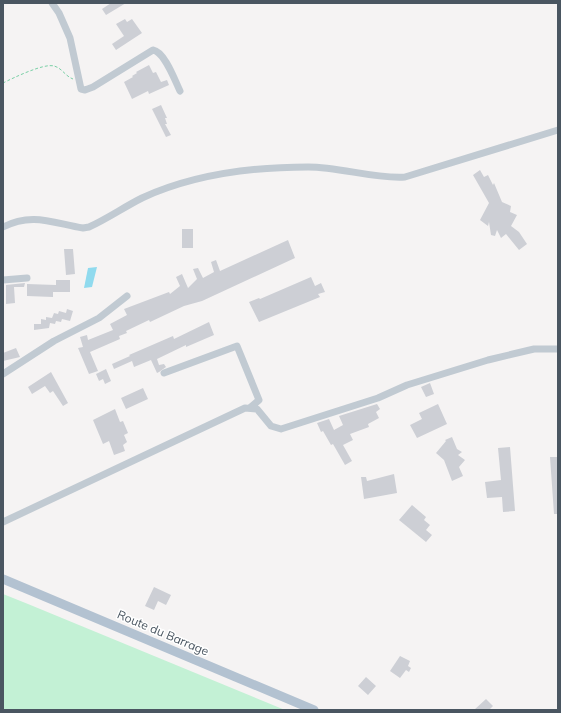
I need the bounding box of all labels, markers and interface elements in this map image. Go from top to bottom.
street label: Route du Barrage [115,606,211,659]

